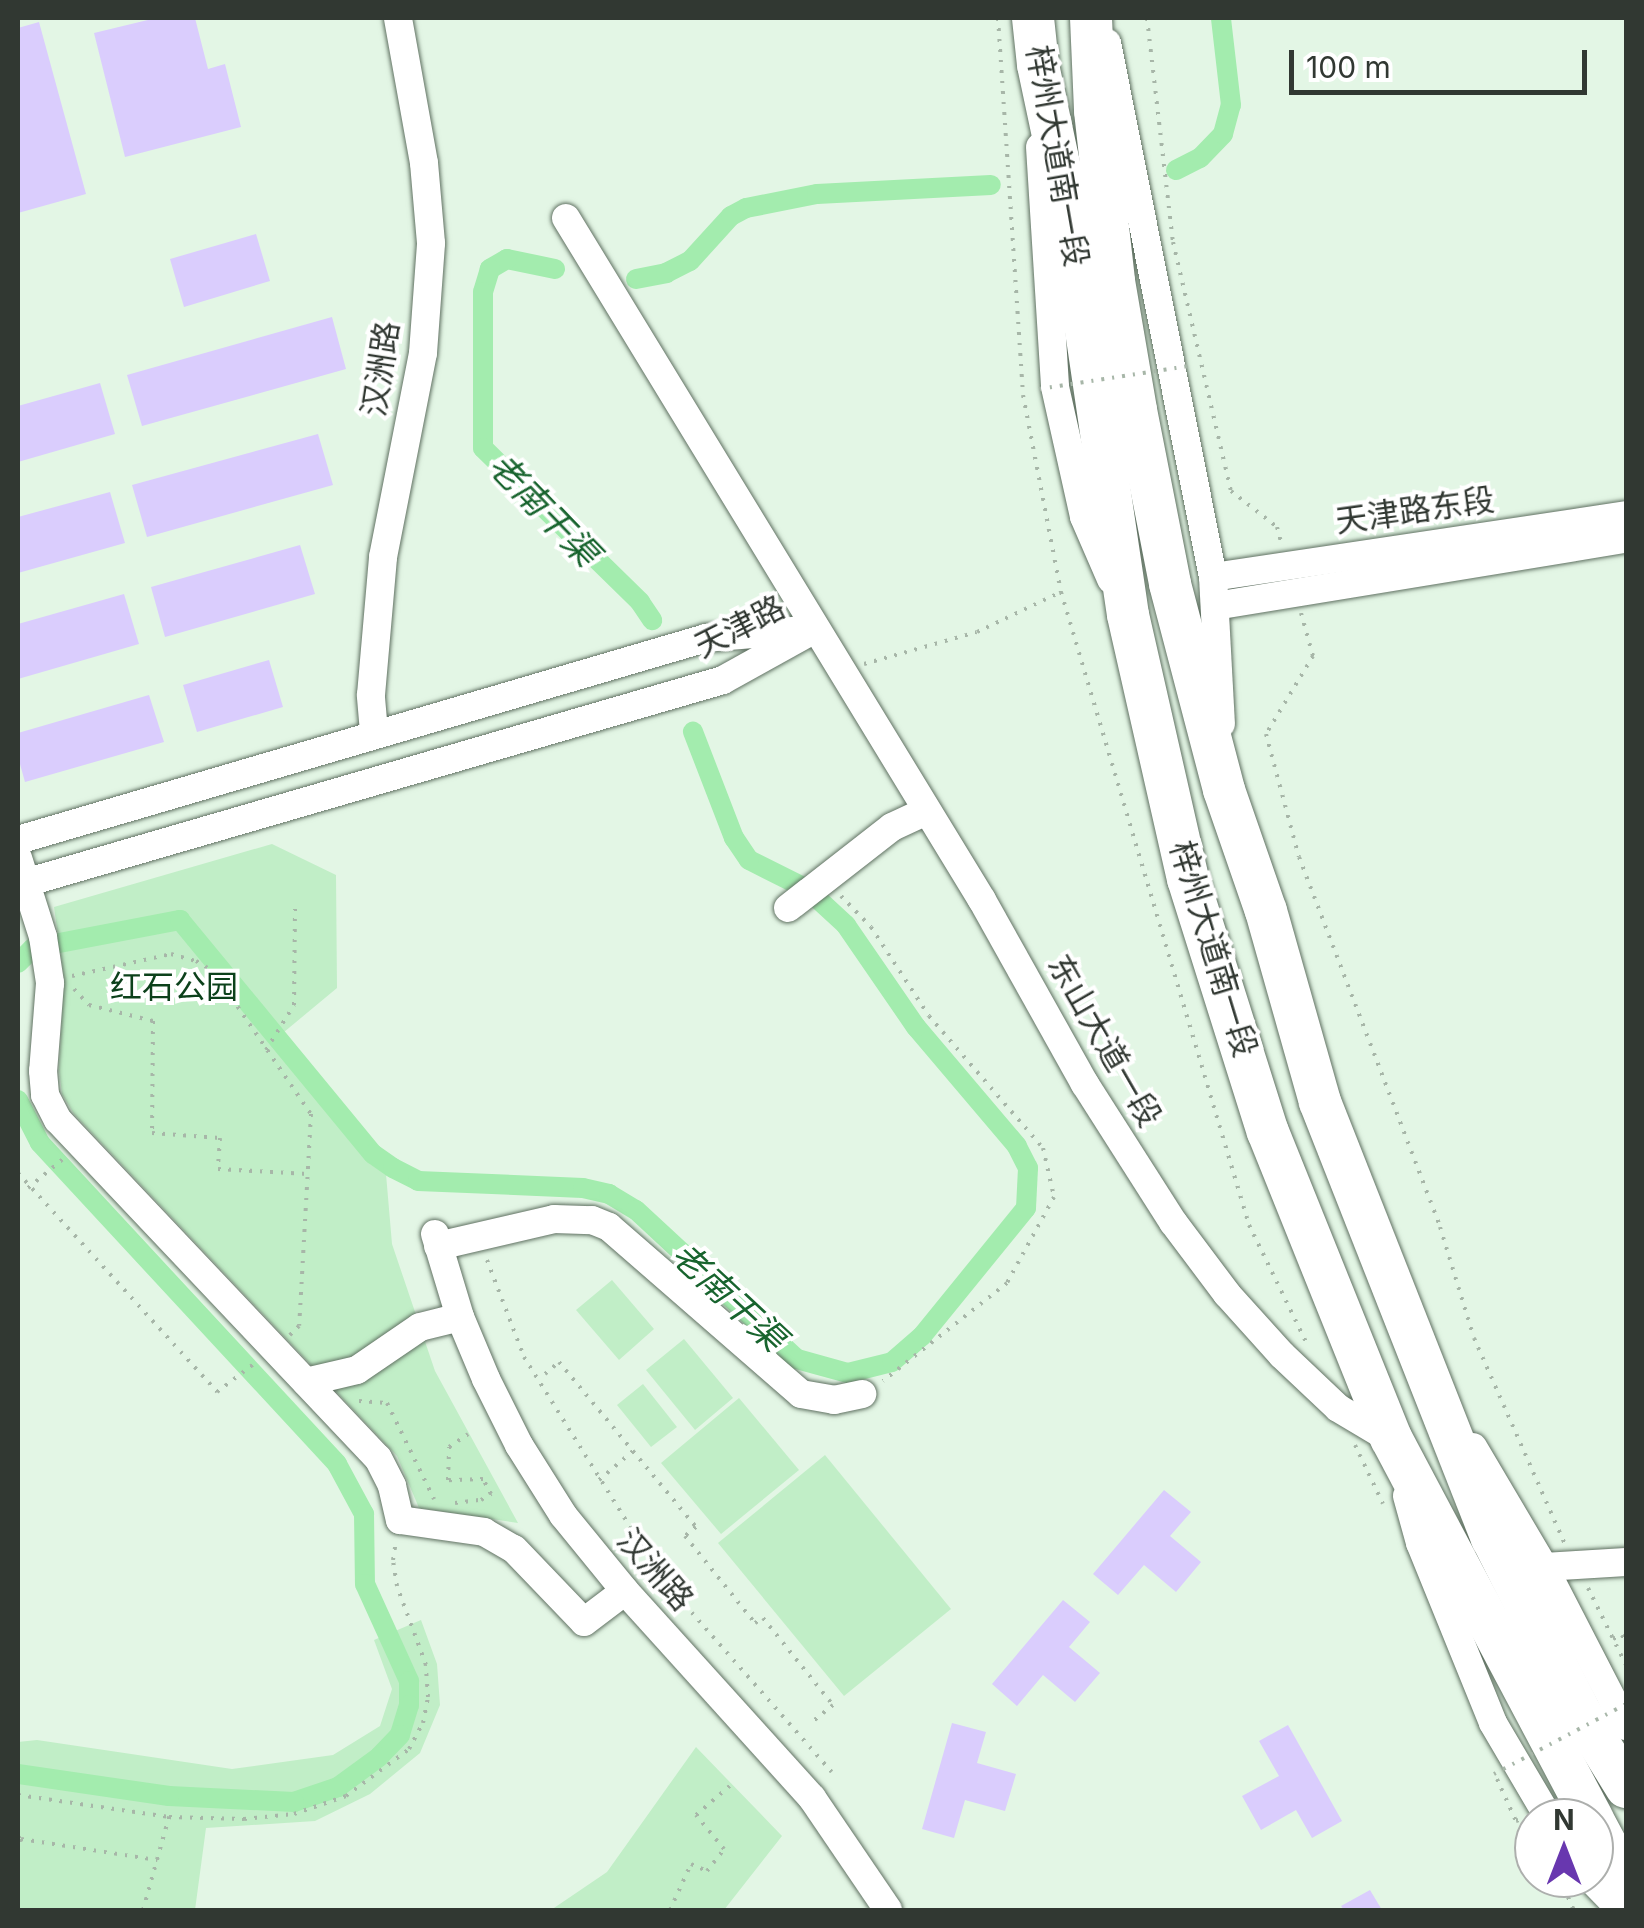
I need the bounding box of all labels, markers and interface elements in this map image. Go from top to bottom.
scale bar [1294,30,1592,92]
street label: 梓州大道南一段 [1019,42,1095,270]
text: 100 m [1306,49,1391,85]
street label: 汉洲路 [355,319,407,419]
water label: 老南干渠 [480,444,608,574]
street label: 天津路东段 [1333,481,1497,541]
street label: 天津路 [689,588,791,666]
street label: 梓州大道南一段 [1162,836,1264,1062]
street label: 东山大道一段 [1039,948,1169,1134]
park label: 红石公园 [110,968,238,1006]
water label: 老南干渠 [663,1233,795,1359]
street label: 汉洲路 [609,1521,701,1619]
north arrow [1514,1798,1614,1898]
text: N [1553,1803,1575,1837]

